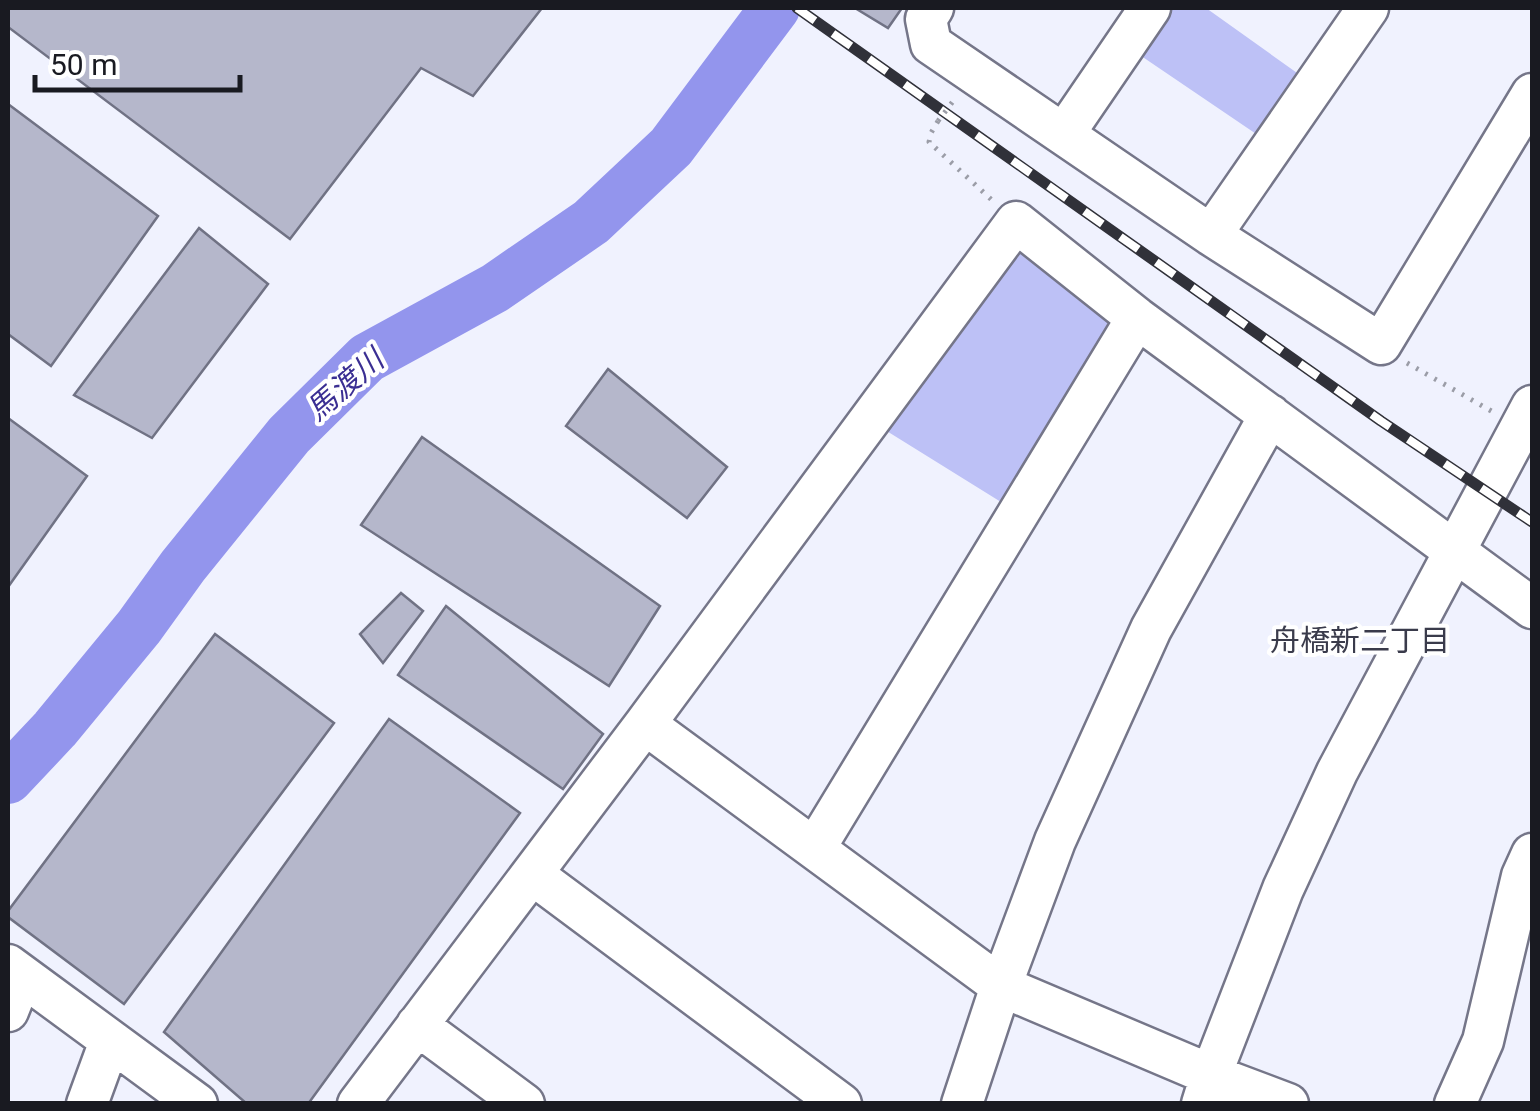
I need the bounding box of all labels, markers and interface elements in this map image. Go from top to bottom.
scale bar [35,30,240,92]
text: 50 m [50,47,117,82]
water label: 馬渡川 [299,340,392,427]
district label: 舟橋新二丁目 [1270,623,1450,658]

